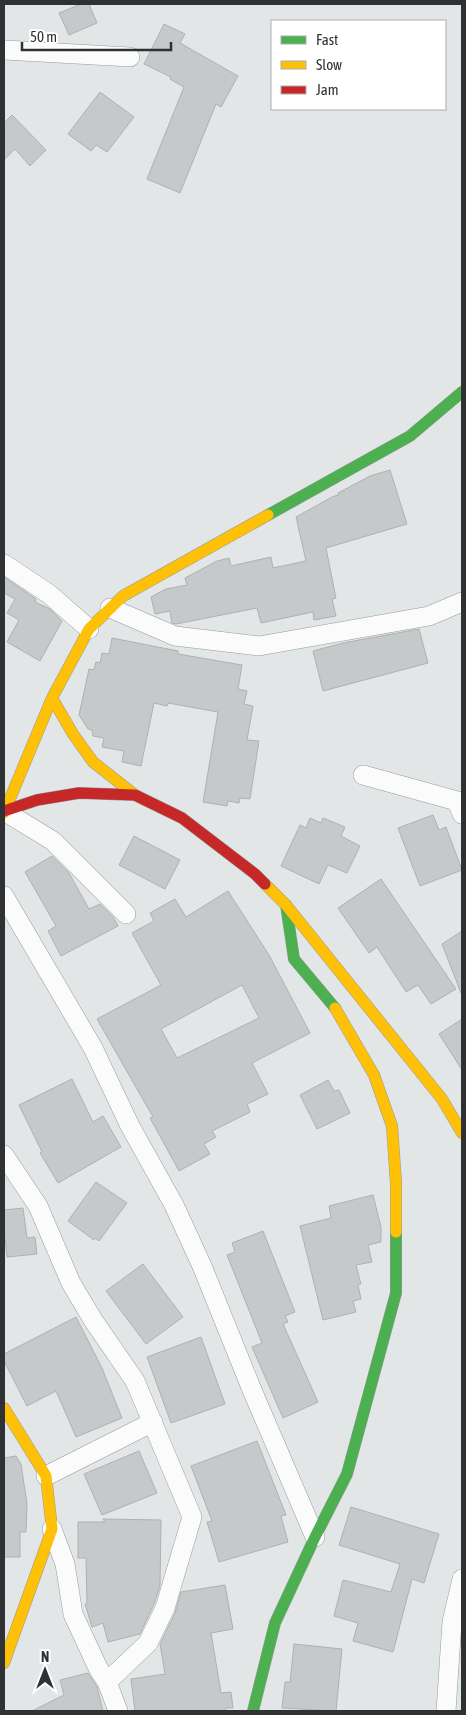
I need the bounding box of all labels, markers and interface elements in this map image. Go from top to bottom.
scale bar [22,20,171,52]
legend [271,20,446,110]
text: 50 m [30,28,57,45]
text: Fast [316,31,338,48]
text: Slow [316,56,342,73]
text: Jam [316,81,339,98]
north arrow [20,1645,70,1695]
text: N [41,1649,49,1665]

